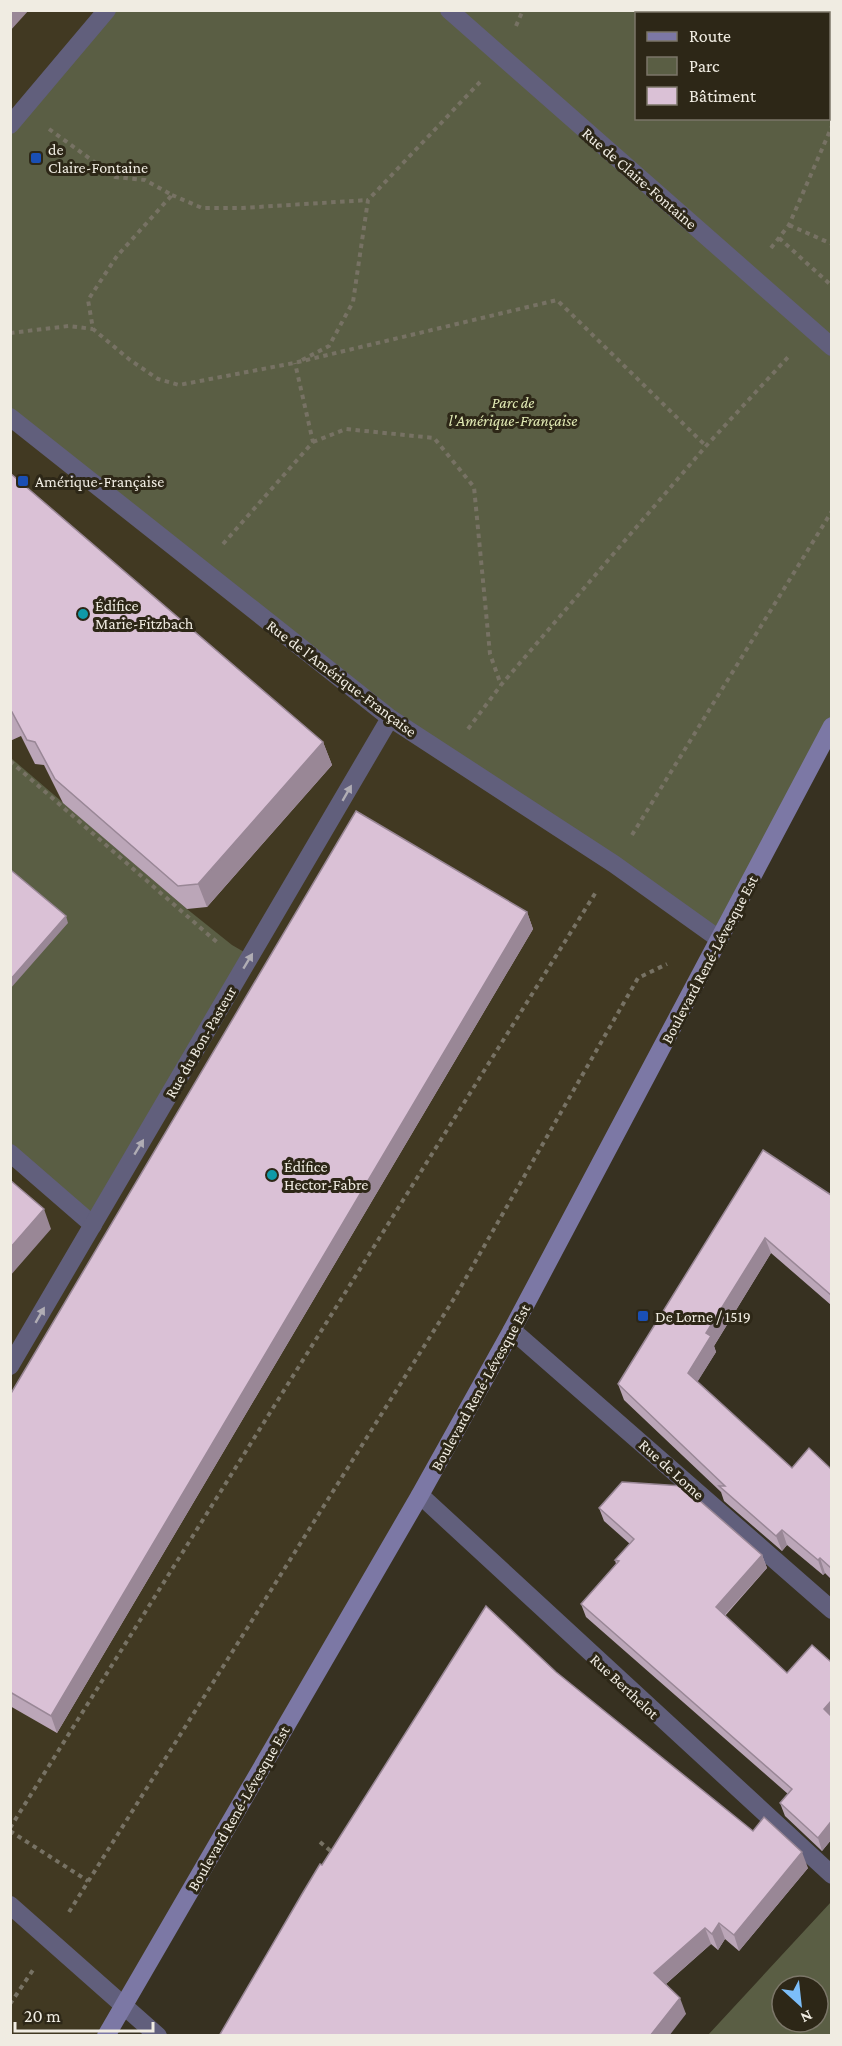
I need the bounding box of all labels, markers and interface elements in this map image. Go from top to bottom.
legend [635,12,830,120]
text: Route [689,26,731,46]
text: Parc [689,56,720,76]
text: Bâtiment [689,86,757,106]
street label: Rue de Claire-Fontaine [579,124,700,233]
place label: de Claire-Fontaine [48,141,148,176]
marker: de Claire-Fontaine [29,151,43,165]
park label: Parc de l'Amérique-Française [449,394,577,430]
place label: Amérique-Française [35,473,164,491]
marker: Amérique-Française [16,474,30,488]
place label: Édifice Marie-Fitzbach [95,597,194,632]
marker: Édifice Marie-Fitzbach [76,607,90,621]
street label: Rue de l'Amérique-Française [263,617,420,741]
one-way arrow [341,784,351,801]
street label: Boulevard René-Lévesque Est [658,872,762,1047]
one-way arrow [243,953,254,969]
street label: Rue du Bon-Pasteur [162,983,239,1101]
one-way arrow [133,1139,144,1155]
place label: Édifice Hector-Fabre [284,1158,368,1193]
marker: Édifice Hector-Fabre [265,1168,279,1182]
street label: Boulevard René-Lévesque Est [428,1300,535,1474]
one-way arrow [35,1306,45,1323]
place label: De Lorne / 1519 [655,1308,751,1325]
marker: De Lorne / 1519 [636,1309,650,1323]
street label: Rue de Lome [636,1436,708,1503]
street label: Rue Berthelot [587,1650,663,1723]
street label: Boulevard René-Lévesque Est [184,1722,294,1894]
north arrow [770,1974,830,2034]
scale bar [15,1995,153,2033]
text: 20 m [24,2006,61,2026]
text: N [798,2007,815,2027]

